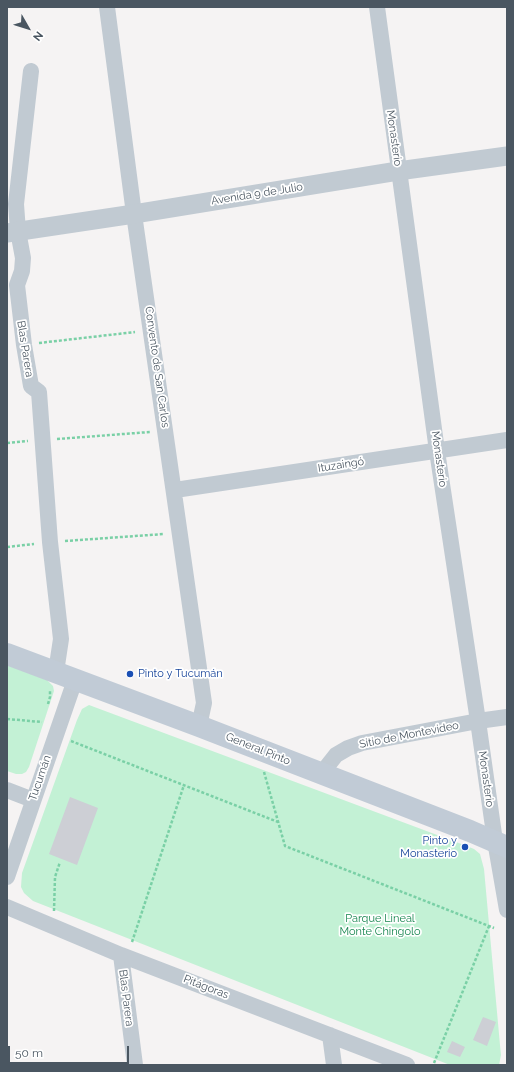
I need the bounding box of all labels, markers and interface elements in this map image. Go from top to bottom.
north arrow [8,8,48,48]
text: N [30,29,45,43]
street label: Monasterio [384,109,404,167]
street label: Avenida 9 de Julio [210,180,304,208]
street label: Convento de San Carlos [142,306,172,428]
street label: Blas Parera [14,320,36,378]
street label: Monasterio [429,430,449,488]
street label: Ituzaingó [317,455,365,475]
place label: Pinto y Tucumán [138,667,223,681]
marker: Pinto y Tucumán [125,669,135,679]
street label: Sitio de Montevideo [358,719,460,751]
street label: General Pinto [224,730,292,768]
street label: Monasterio [476,750,496,808]
street label: Tucumán [26,753,54,803]
place label: Pinto y Monasterio [400,834,457,860]
marker: Pinto y Monasterio [460,842,470,852]
park label: Parque Lineal Monte Chingolo [340,912,420,938]
street label: Blas Parera [116,969,136,1027]
street label: Pitágoras [182,972,230,1002]
scale bar [10,1038,131,1064]
text: 50 m [15,1046,43,1060]

